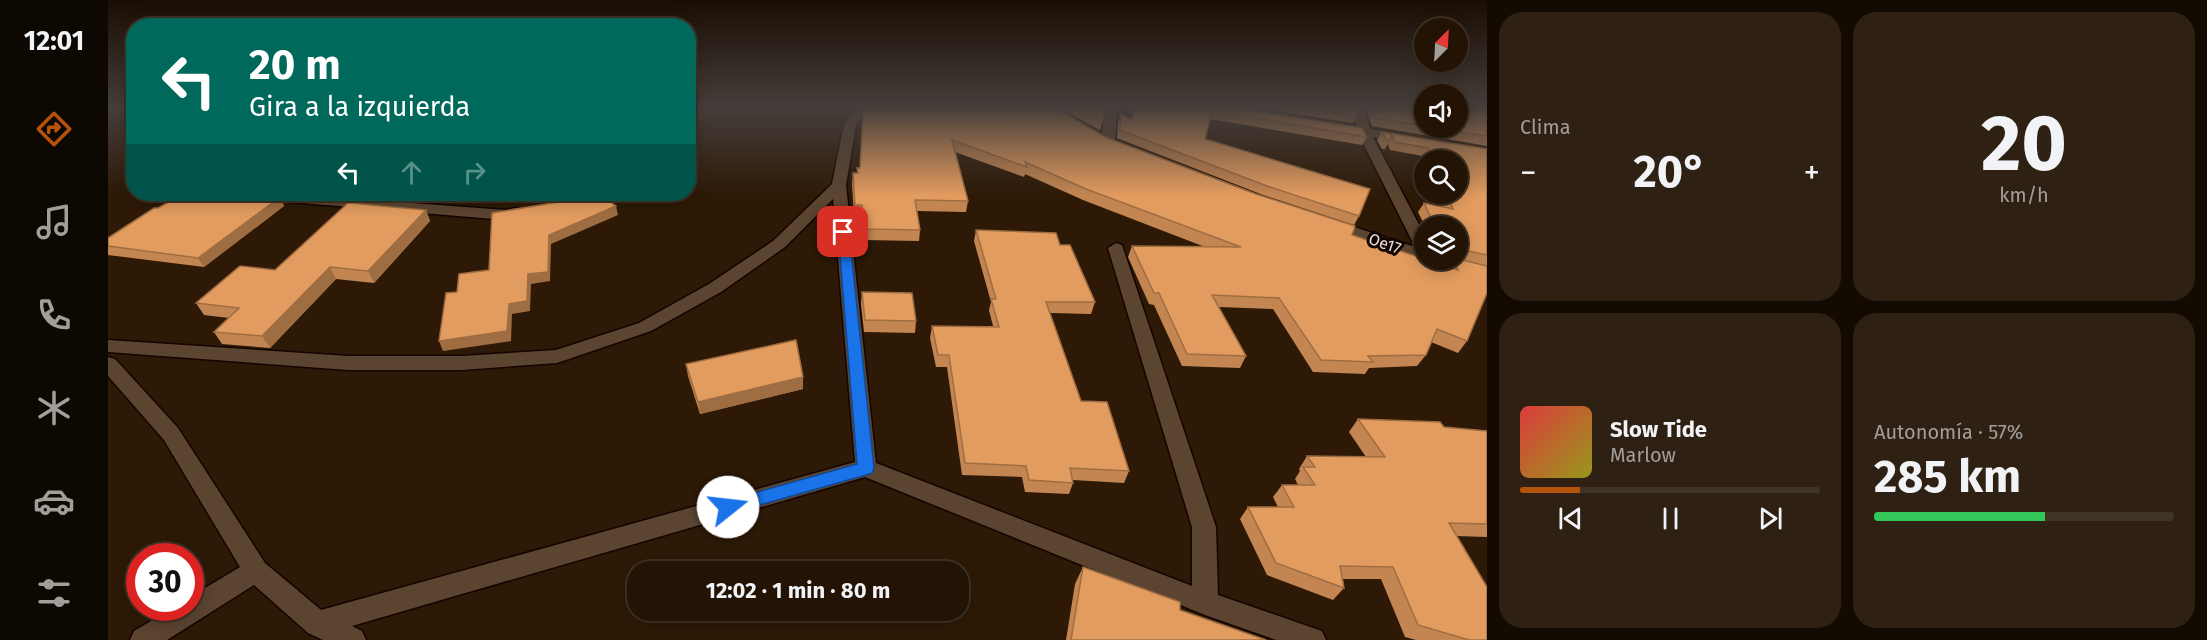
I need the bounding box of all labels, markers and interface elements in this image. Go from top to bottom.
north arrow [1414,18,1468,72]
map controls [1414,18,1468,270]
text: 12:01 [24,25,84,57]
text: 20 m [249,40,341,90]
icon: left [150,42,228,120]
button: sound [1414,84,1468,138]
text: Gira a la izquierda [249,91,470,123]
text: 20 [1981,97,2067,191]
icon: directions [33,108,75,150]
text: Clima [1520,115,1571,139]
text: 20° [1633,145,1707,199]
button: search [1414,150,1468,204]
text: − [1520,153,1537,193]
text: + [1804,153,1820,193]
icon: left [332,156,365,189]
icon: ahead [395,156,428,189]
icon: right [458,156,491,189]
text: km/h [1999,183,2049,207]
icon: music [33,201,75,243]
pin [817,206,868,257]
icon: arrive [826,215,859,248]
button: layers [1414,216,1468,270]
street label: Oe17 [1366,229,1404,258]
icon: phone [33,294,75,336]
icon: climate [33,387,75,429]
text: Slow Tide [1610,416,1707,443]
text: Autonomía · 57% [1874,420,2023,444]
text: Marlow [1610,443,1676,467]
text: 285 km [1874,450,2021,504]
position arrow [696,475,760,539]
icon: car [33,480,75,522]
icon: previous [1554,502,1587,535]
icon: pause [1654,502,1687,535]
icon: next [1754,502,1787,535]
speed limit sign: 30 [126,543,204,621]
icon: filters [33,572,75,614]
text: 12:02 · 1 min · 80 m [706,577,890,604]

